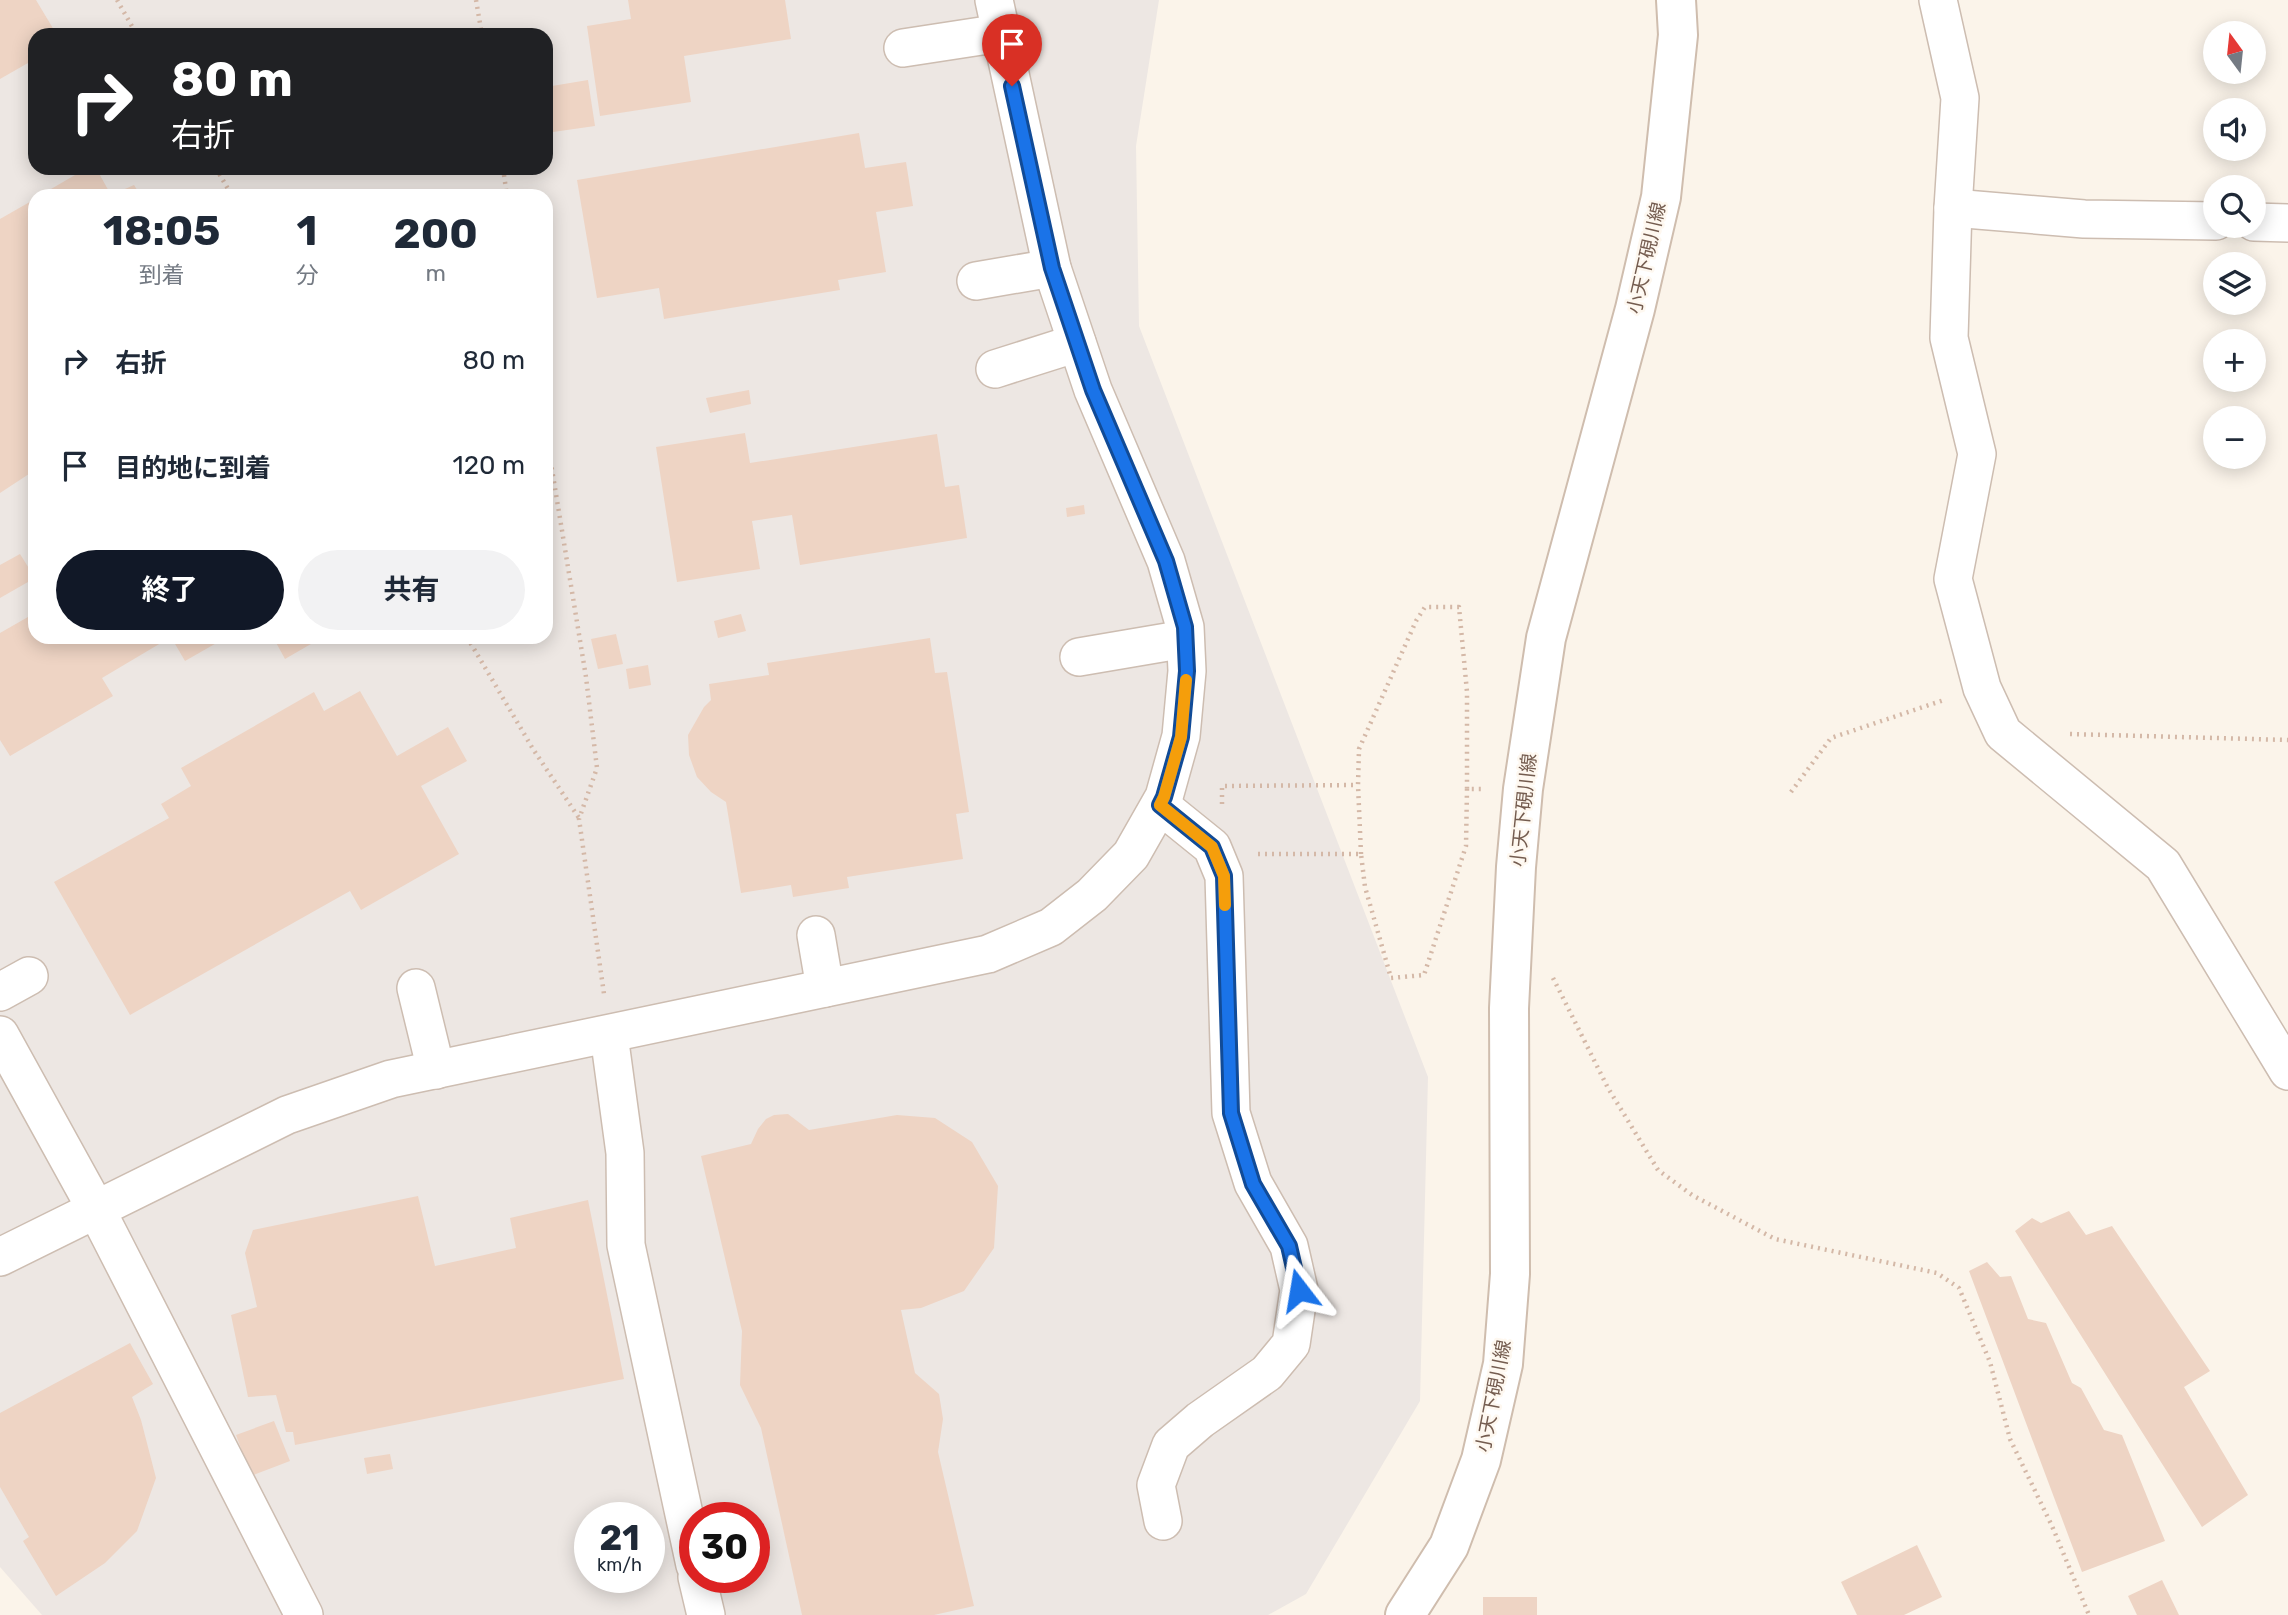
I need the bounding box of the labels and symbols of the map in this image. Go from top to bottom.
pin [982,14,1042,86]
north arrow [2203,21,2266,84]
street label: 小天下硯川線 [1622,200,1671,316]
street label: 小天下硯川線 [1506,752,1541,868]
position arrow [1262,1253,1336,1327]
street label: 小天下硯川線 [1471,1338,1516,1454]
speed limit sign: 30 [679,1502,770,1593]

